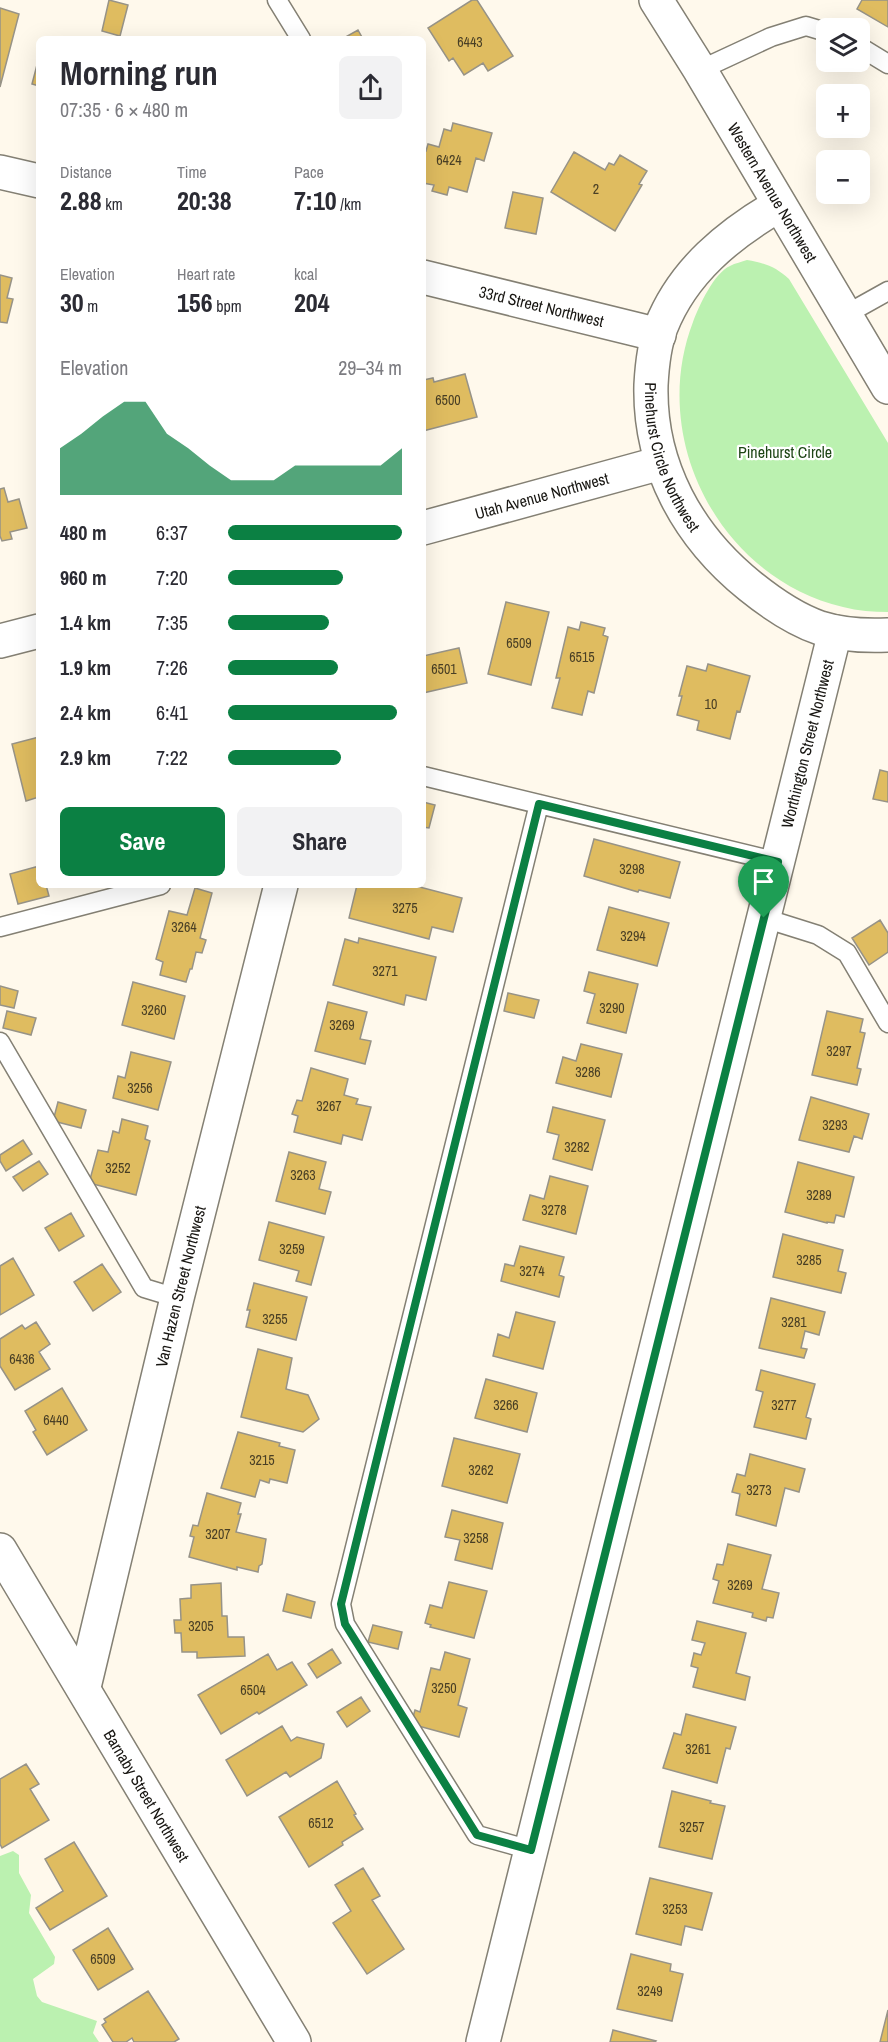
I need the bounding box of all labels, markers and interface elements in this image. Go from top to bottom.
map controls [816,18,870,204]
button: layers [816,18,870,72]
house number: 6443 [457,33,483,51]
text: Morning run [60,51,218,95]
button: share [339,56,402,119]
button: + [816,84,870,138]
text: 07:35 · 6 × 480 m [60,96,188,123]
street label: Western Avenue Northwest [723,119,823,267]
button: − [816,150,870,204]
house number: 6424 [436,151,462,169]
text: Distance [60,161,112,183]
text: Time [177,161,207,183]
text: Pace [294,161,324,183]
house number: 2 [593,180,599,198]
text: 2.88 [60,183,102,218]
text: 20:38 [177,183,232,218]
text: 7:10 [294,183,337,218]
text: km [102,193,123,215]
text: /km [337,193,361,215]
text: Elevation [60,263,115,285]
text: Heart rate [177,263,235,285]
text: kcal [294,263,317,285]
street label: 33rd Street Northwest [477,280,606,332]
text: 30 [60,285,84,320]
text: 156 [177,285,213,320]
text: 204 [294,285,330,320]
text: m [84,295,98,317]
text: bpm [213,295,242,317]
text: Elevation [60,354,128,381]
text: 29–34 m [338,354,402,381]
street label: Pinehurst Circle Northwest [640,382,706,536]
house number: 6500 [435,391,461,409]
park label: Pinehurst Circle [738,441,832,463]
street label: Utah Avenue Northwest [472,467,611,524]
text: 480 m [60,519,107,546]
text: 6:37 [156,519,188,546]
text: 960 m [60,564,107,591]
text: 7:20 [156,564,188,591]
text: 1.4 km [60,609,111,636]
text: 7:35 [156,609,188,636]
house number: 6509 [506,634,532,652]
house number: 6515 [569,648,595,666]
text: 1.9 km [60,654,111,681]
text: 7:26 [156,654,188,681]
street label: Worthington Street Northwest [775,657,839,830]
house number: 6501 [431,660,457,678]
house number: 10 [705,695,717,713]
text: 2.4 km [60,699,111,726]
text: 6:41 [156,699,188,726]
text: 2.9 km [60,744,111,771]
text: 7:22 [156,744,188,771]
button: Save [60,807,225,876]
button: Share [237,807,402,876]
pin [738,856,789,918]
house number: 3298 [619,860,645,878]
icon: arrive [747,865,780,898]
house number: 3275 [392,899,418,917]
house number: 3264 [171,918,197,936]
house number: 3294 [620,927,646,945]
house number: 3271 [372,962,398,980]
house number: 3290 [599,999,625,1017]
house number: 3260 [141,1001,167,1019]
house number: 3269 [329,1016,355,1034]
house number: 3297 [826,1042,852,1060]
house number: 3286 [575,1063,601,1081]
house number: 3256 [127,1079,153,1097]
house number: 3267 [316,1097,342,1115]
house number: 3293 [822,1116,848,1134]
house number: 3282 [564,1138,590,1156]
house number: 3252 [105,1159,131,1177]
house number: 3263 [290,1166,316,1184]
house number: 3289 [806,1186,832,1204]
house number: 3278 [541,1201,567,1219]
street label: Van Hazen Street Northwest [150,1203,211,1369]
house number: 3259 [279,1240,305,1258]
house number: 3285 [796,1251,822,1269]
house number: 3274 [519,1262,545,1280]
house number: 3255 [262,1310,288,1328]
house number: 3281 [781,1313,807,1331]
house number: 6436 [9,1350,35,1368]
house number: 3266 [493,1396,519,1414]
house number: 3277 [771,1396,797,1414]
house number: 6440 [43,1411,69,1429]
house number: 3215 [249,1451,275,1469]
house number: 3262 [468,1461,494,1479]
house number: 3273 [746,1481,772,1499]
house number: 3207 [205,1525,231,1543]
house number: 3258 [463,1529,489,1547]
house number: 3269 [727,1576,753,1594]
house number: 3205 [188,1617,214,1635]
house number: 3250 [431,1679,457,1697]
house number: 6504 [240,1681,266,1699]
street label: Barnaby Street Northwest [99,1725,195,1866]
house number: 3261 [685,1740,711,1758]
house number: 6512 [308,1814,334,1832]
house number: 3257 [679,1818,705,1836]
house number: 3253 [662,1900,688,1918]
house number: 6509 [90,1950,116,1968]
house number: 3249 [637,1982,663,2000]

